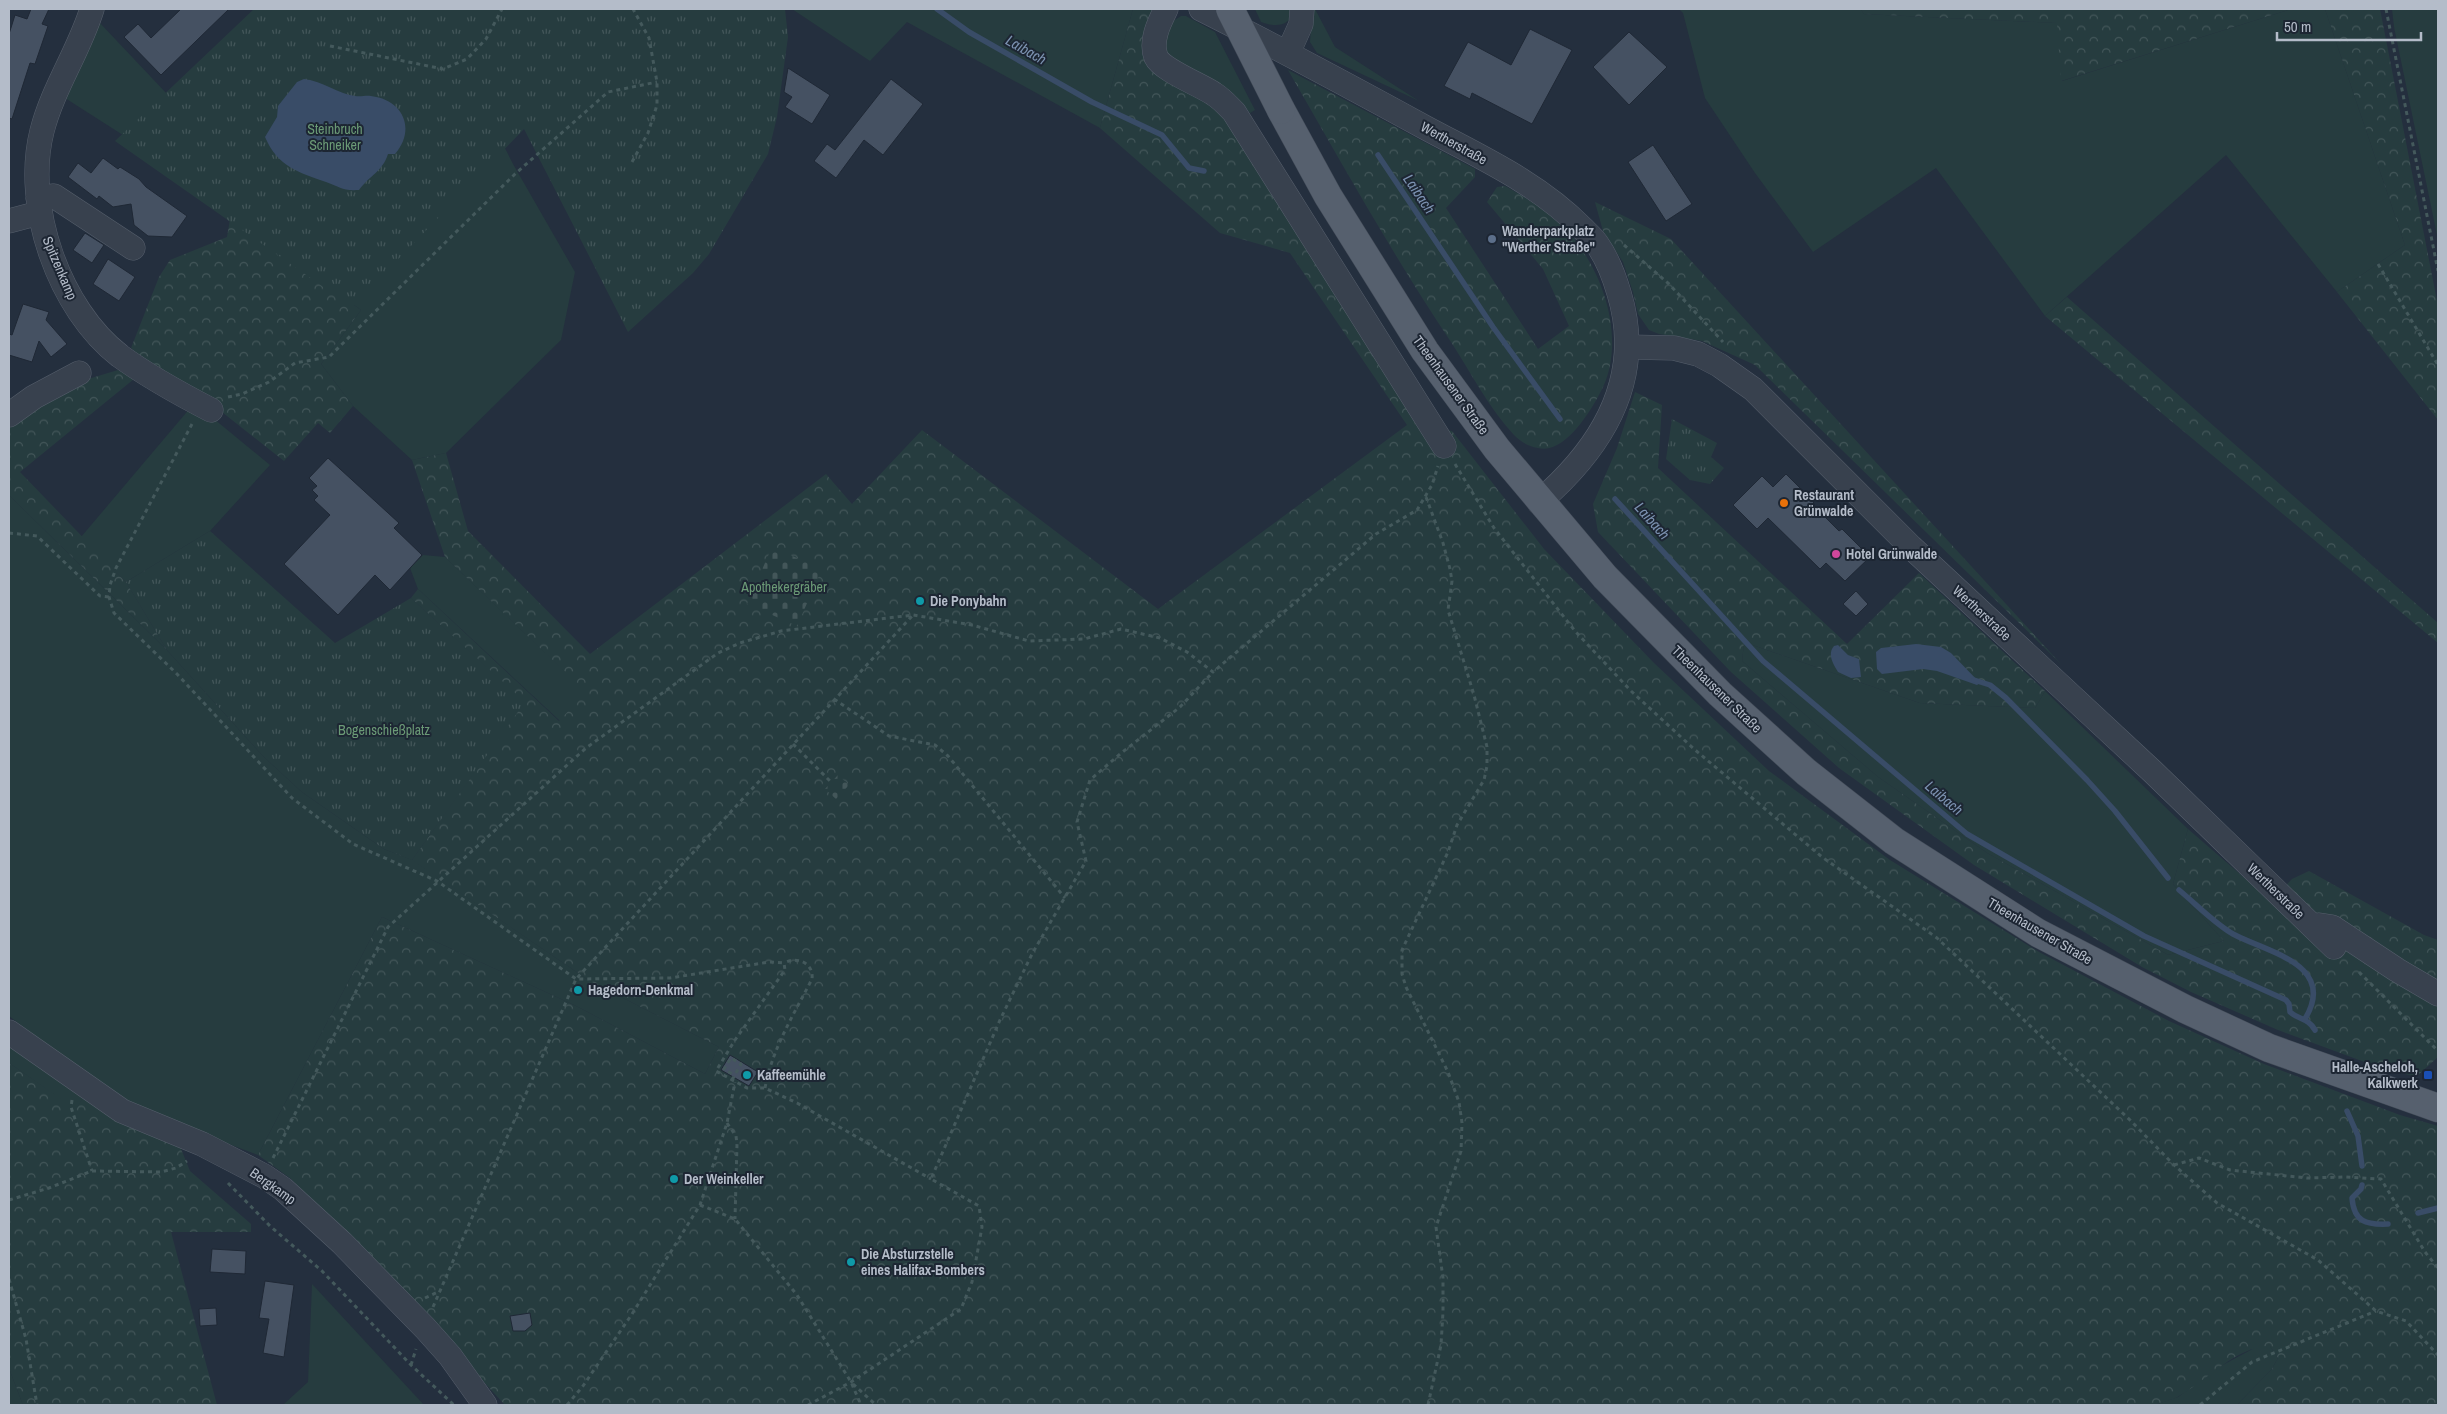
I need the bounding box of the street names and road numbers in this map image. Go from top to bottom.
street label: Wertherstraße [1418,117,1490,169]
street label: Spitzenkamp [39,234,81,302]
street label: Theenhausener Straße [1409,332,1493,438]
street label: Wertherstraße [1949,581,2015,645]
street label: Theenhausener Straße [1668,642,1766,736]
street label: Wertherstraße [2243,859,2309,923]
street label: Theenhausener Straße [1984,894,2096,968]
street label: Bergkamp [246,1164,300,1208]

